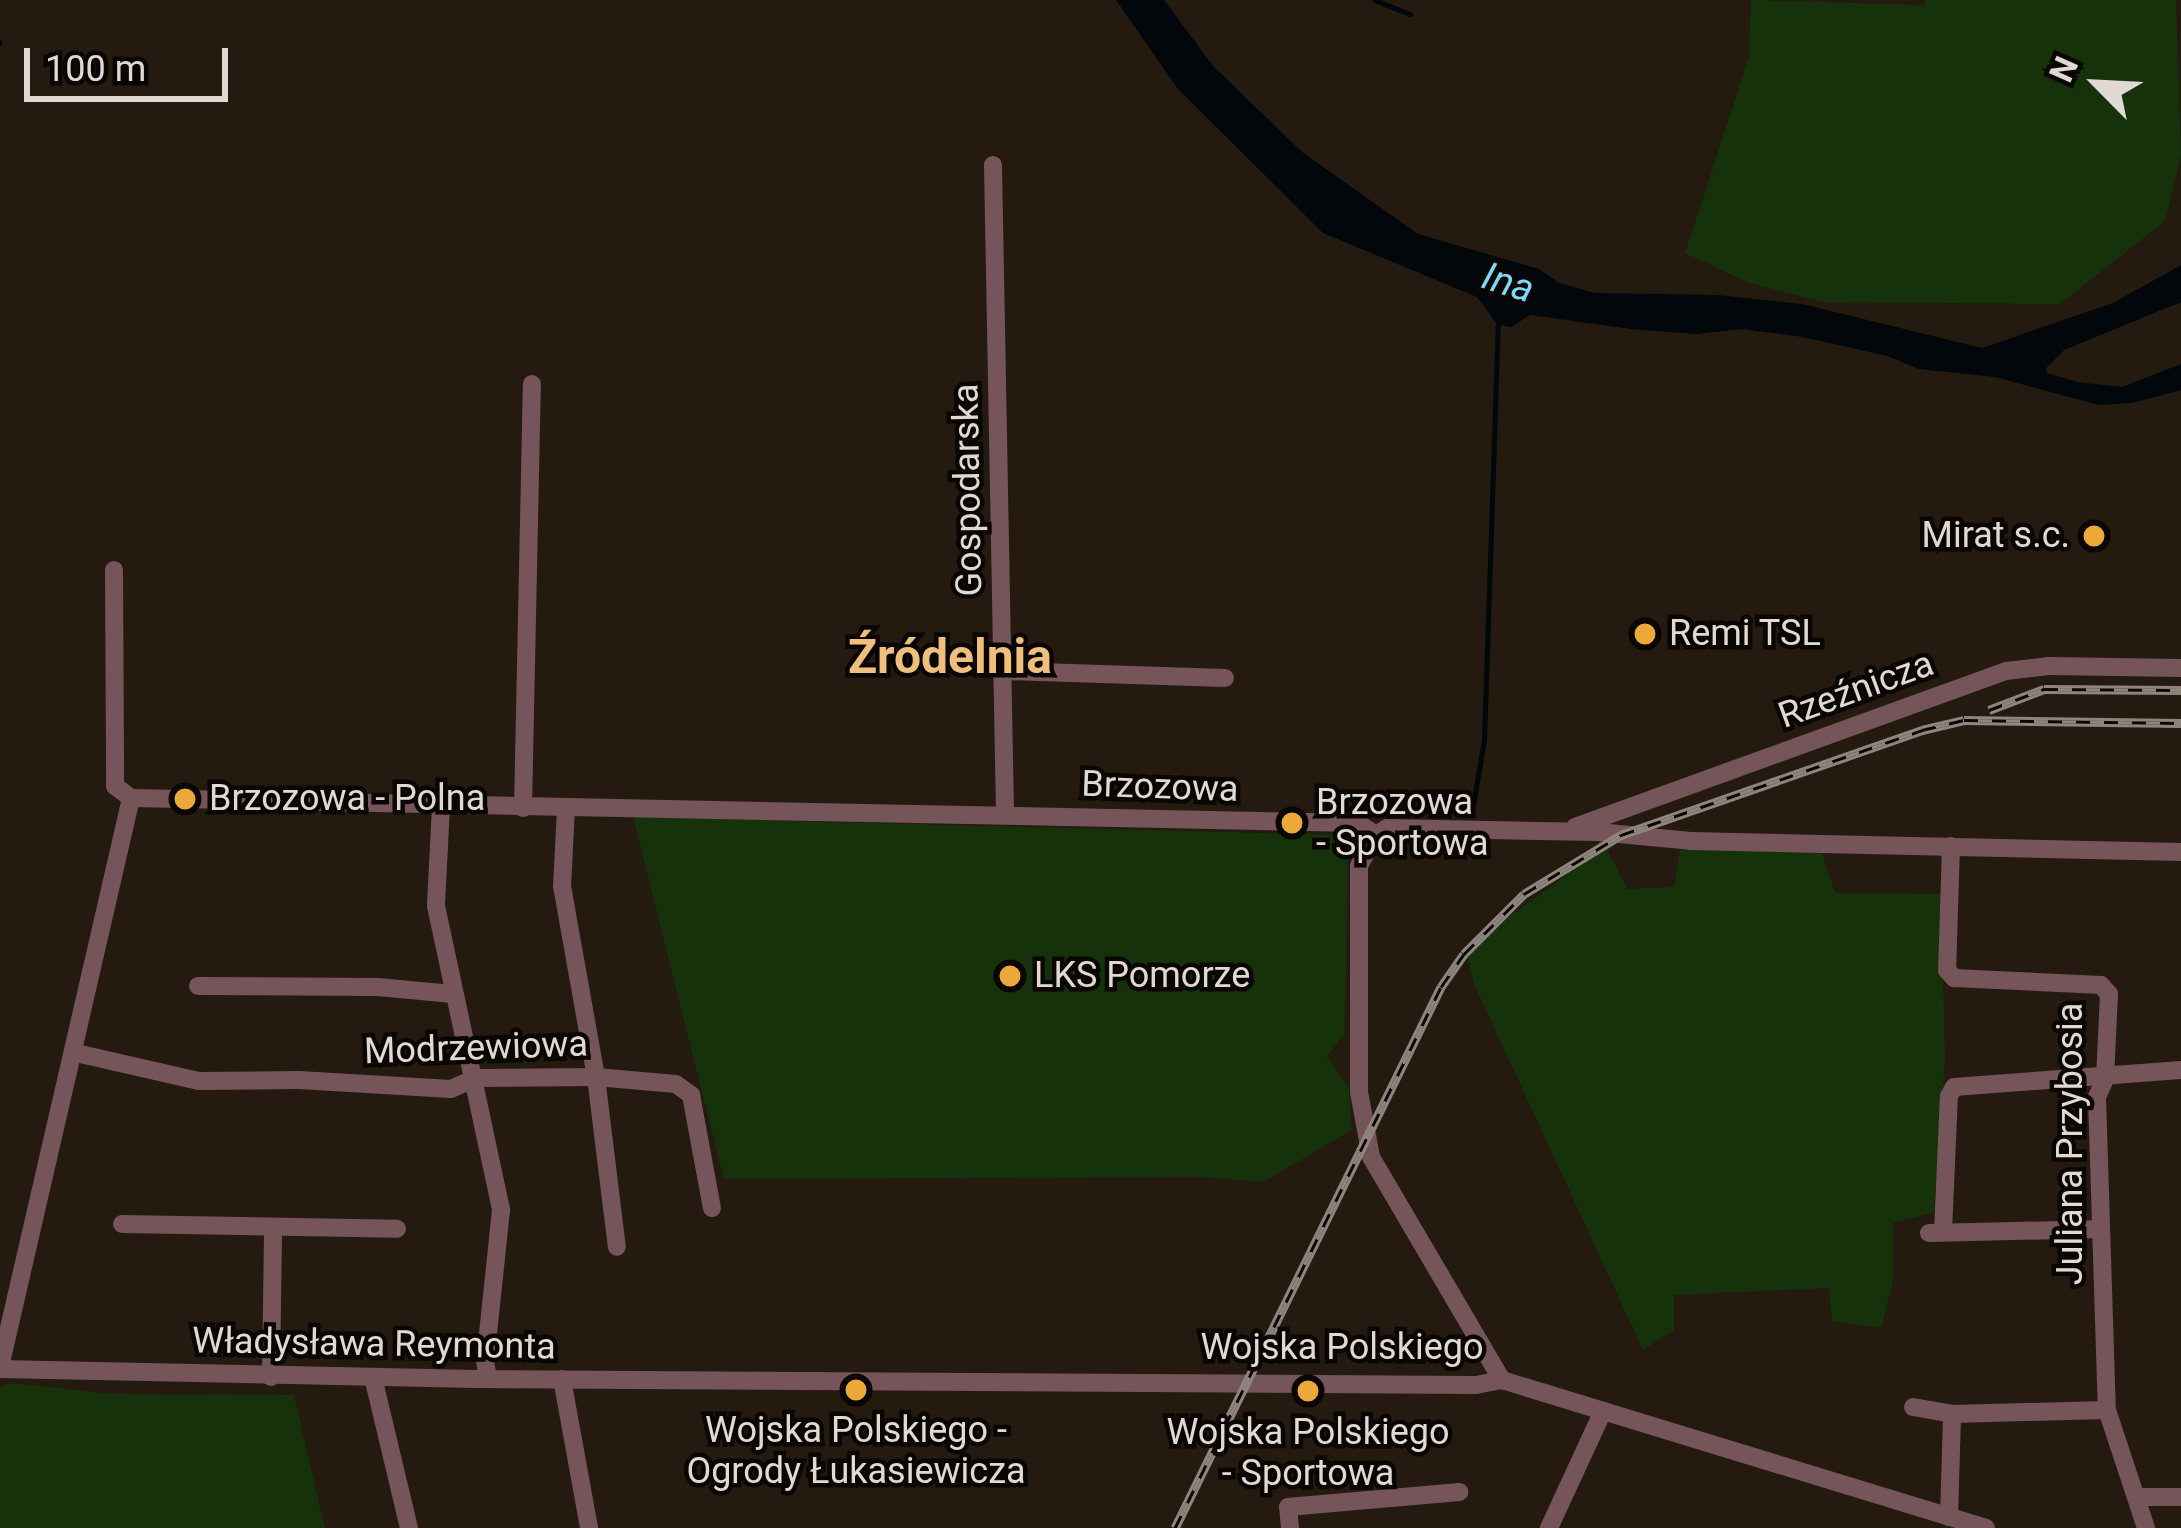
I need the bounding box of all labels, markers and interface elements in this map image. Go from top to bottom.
scale bar [30,24,234,98]
north arrow [2037,24,2157,144]
text: 100 m [45,48,146,90]
text: N [2041,51,2086,88]
water label: Ina [1476,253,1540,313]
street label: Gospodarska [945,383,991,597]
place label: Mirat s.c. [1922,514,2070,558]
marker: Mirat s.c. [2081,523,2107,549]
place label: Remi TSL [1669,612,1821,656]
marker: Remi TSL [1632,621,1658,647]
district label: Źródelnia [848,628,1052,686]
street label: Rzeźnicza [1773,642,1939,738]
street label: Brzozowa [1081,763,1239,811]
place label: Brzozowa - Polna [209,777,485,821]
place label: Brzozowa - Sportowa [1316,780,1489,865]
marker: Brzozowa - Polna [172,786,198,812]
marker: Brzozowa - Sportowa [1279,810,1305,836]
place label: LKS Pomorze [1034,954,1250,998]
marker: LKS Pomorze [997,963,1023,989]
street label: Juliana Przybosia [2049,1003,2093,1285]
street label: Modrzewiowa [363,1023,589,1073]
street label: Władysława Reymonta [192,1319,556,1369]
street label: Wojska Polskiego [1200,1326,1484,1370]
marker: Wojska Polskiego - Ogrody Łukasiewicza [843,1377,869,1403]
marker: Wojska Polskiego - Sportowa [1295,1378,1321,1404]
place label: Wojska Polskiego - Ogrody Łukasiewicza [686,1408,1026,1493]
place label: Wojska Polskiego - Sportowa [1166,1410,1450,1495]

